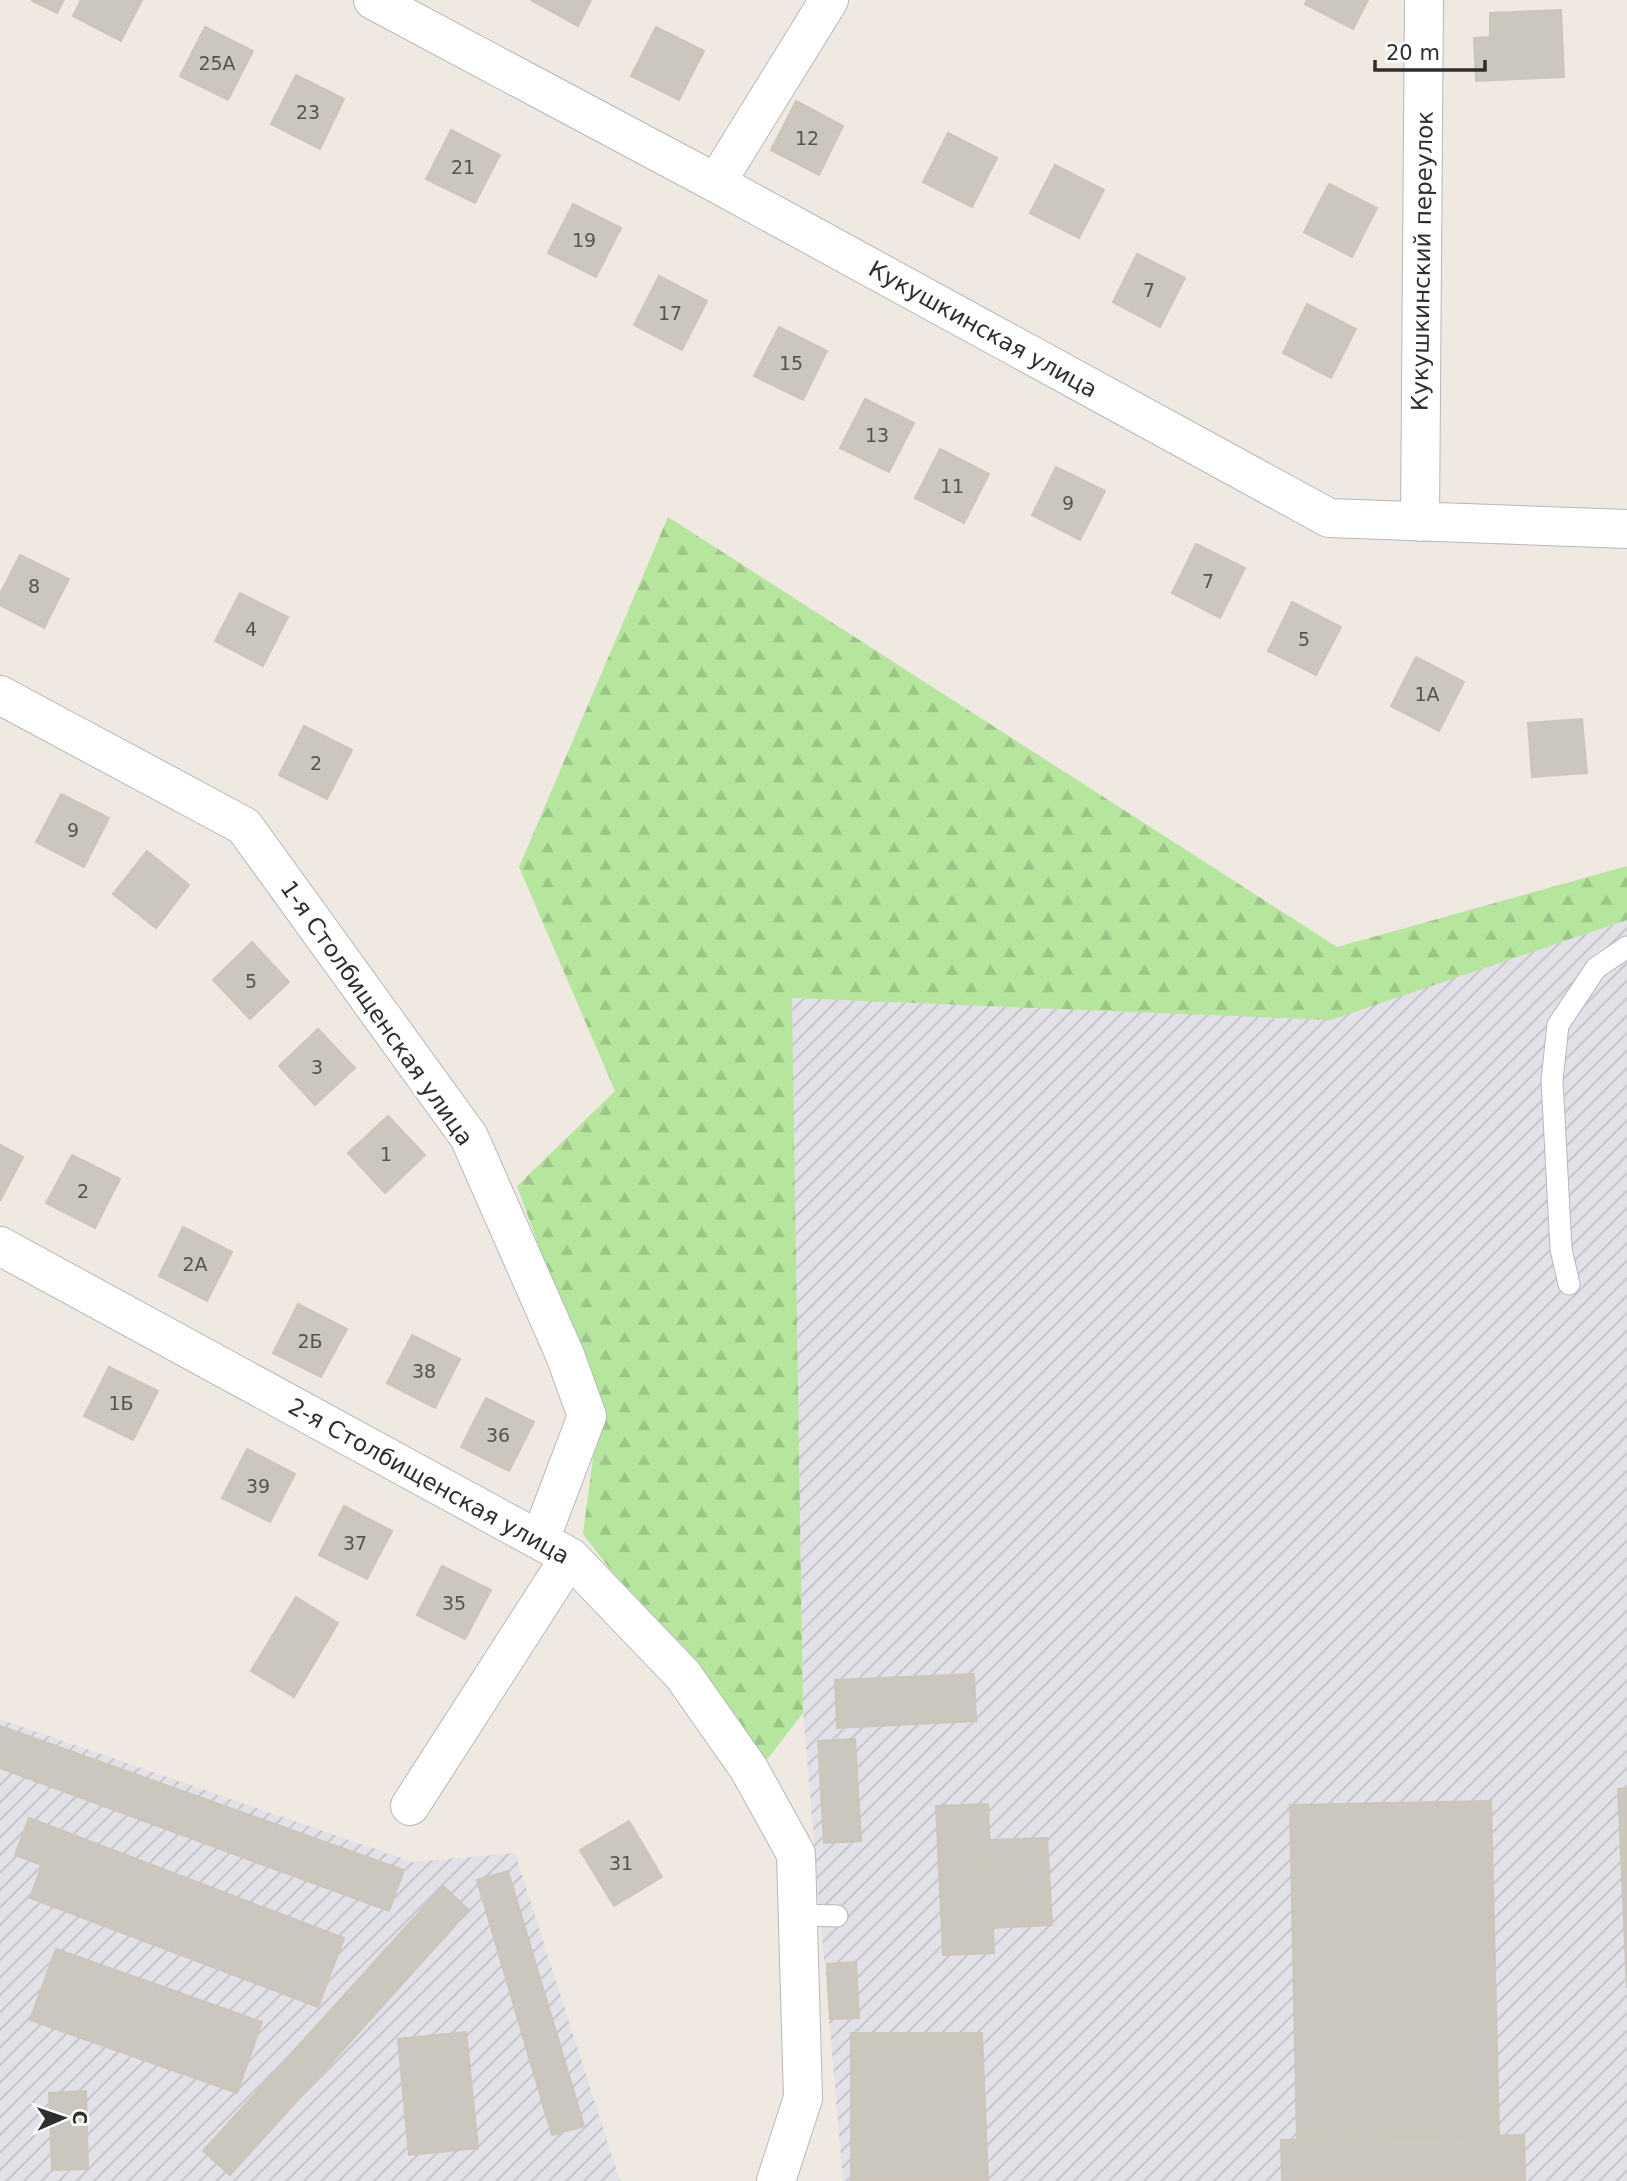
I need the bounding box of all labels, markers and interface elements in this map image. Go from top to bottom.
scale bar [1375,28,1485,72]
text: 20 m [1386,41,1440,65]
house number: 25А [198,52,236,74]
house number: 23 [296,101,320,123]
street label: Кукушкинский переулок [1406,111,1438,411]
house number: 12 [795,127,819,149]
house number: 21 [451,156,475,178]
house number: 19 [572,229,596,251]
street label: Кукушкинская улица [864,255,1102,403]
house number: 7 [1143,279,1155,301]
house number: 17 [658,302,682,324]
house number: 15 [779,352,803,374]
house number: 13 [865,424,889,446]
house number: 11 [940,475,964,497]
house number: 9 [1062,492,1074,514]
house number: 7 [1202,570,1214,592]
house number: 8 [28,575,40,597]
house number: 4 [245,618,257,640]
house number: 5 [1298,628,1310,650]
house number: 1А [1414,683,1440,705]
house number: 2 [310,752,322,774]
house number: 9 [67,819,79,841]
street label: 1-я Столбищенская улица [275,876,479,1150]
house number: 5 [245,970,257,992]
house number: 3 [311,1056,323,1078]
house number: 1 [380,1143,392,1165]
house number: 2 [77,1180,89,1202]
house number: 2А [182,1253,208,1275]
house number: 2Б [297,1330,323,1352]
house number: 38 [412,1360,436,1382]
house number: 1Б [108,1392,134,1414]
street label: 2-я Столбищенская улица [284,1393,574,1569]
house number: 36 [486,1424,510,1446]
house number: 39 [246,1475,270,1497]
house number: 37 [343,1532,367,1554]
house number: 35 [442,1592,466,1614]
house number: 31 [609,1852,633,1874]
north arrow [28,2083,98,2153]
text: С [69,2110,91,2125]

